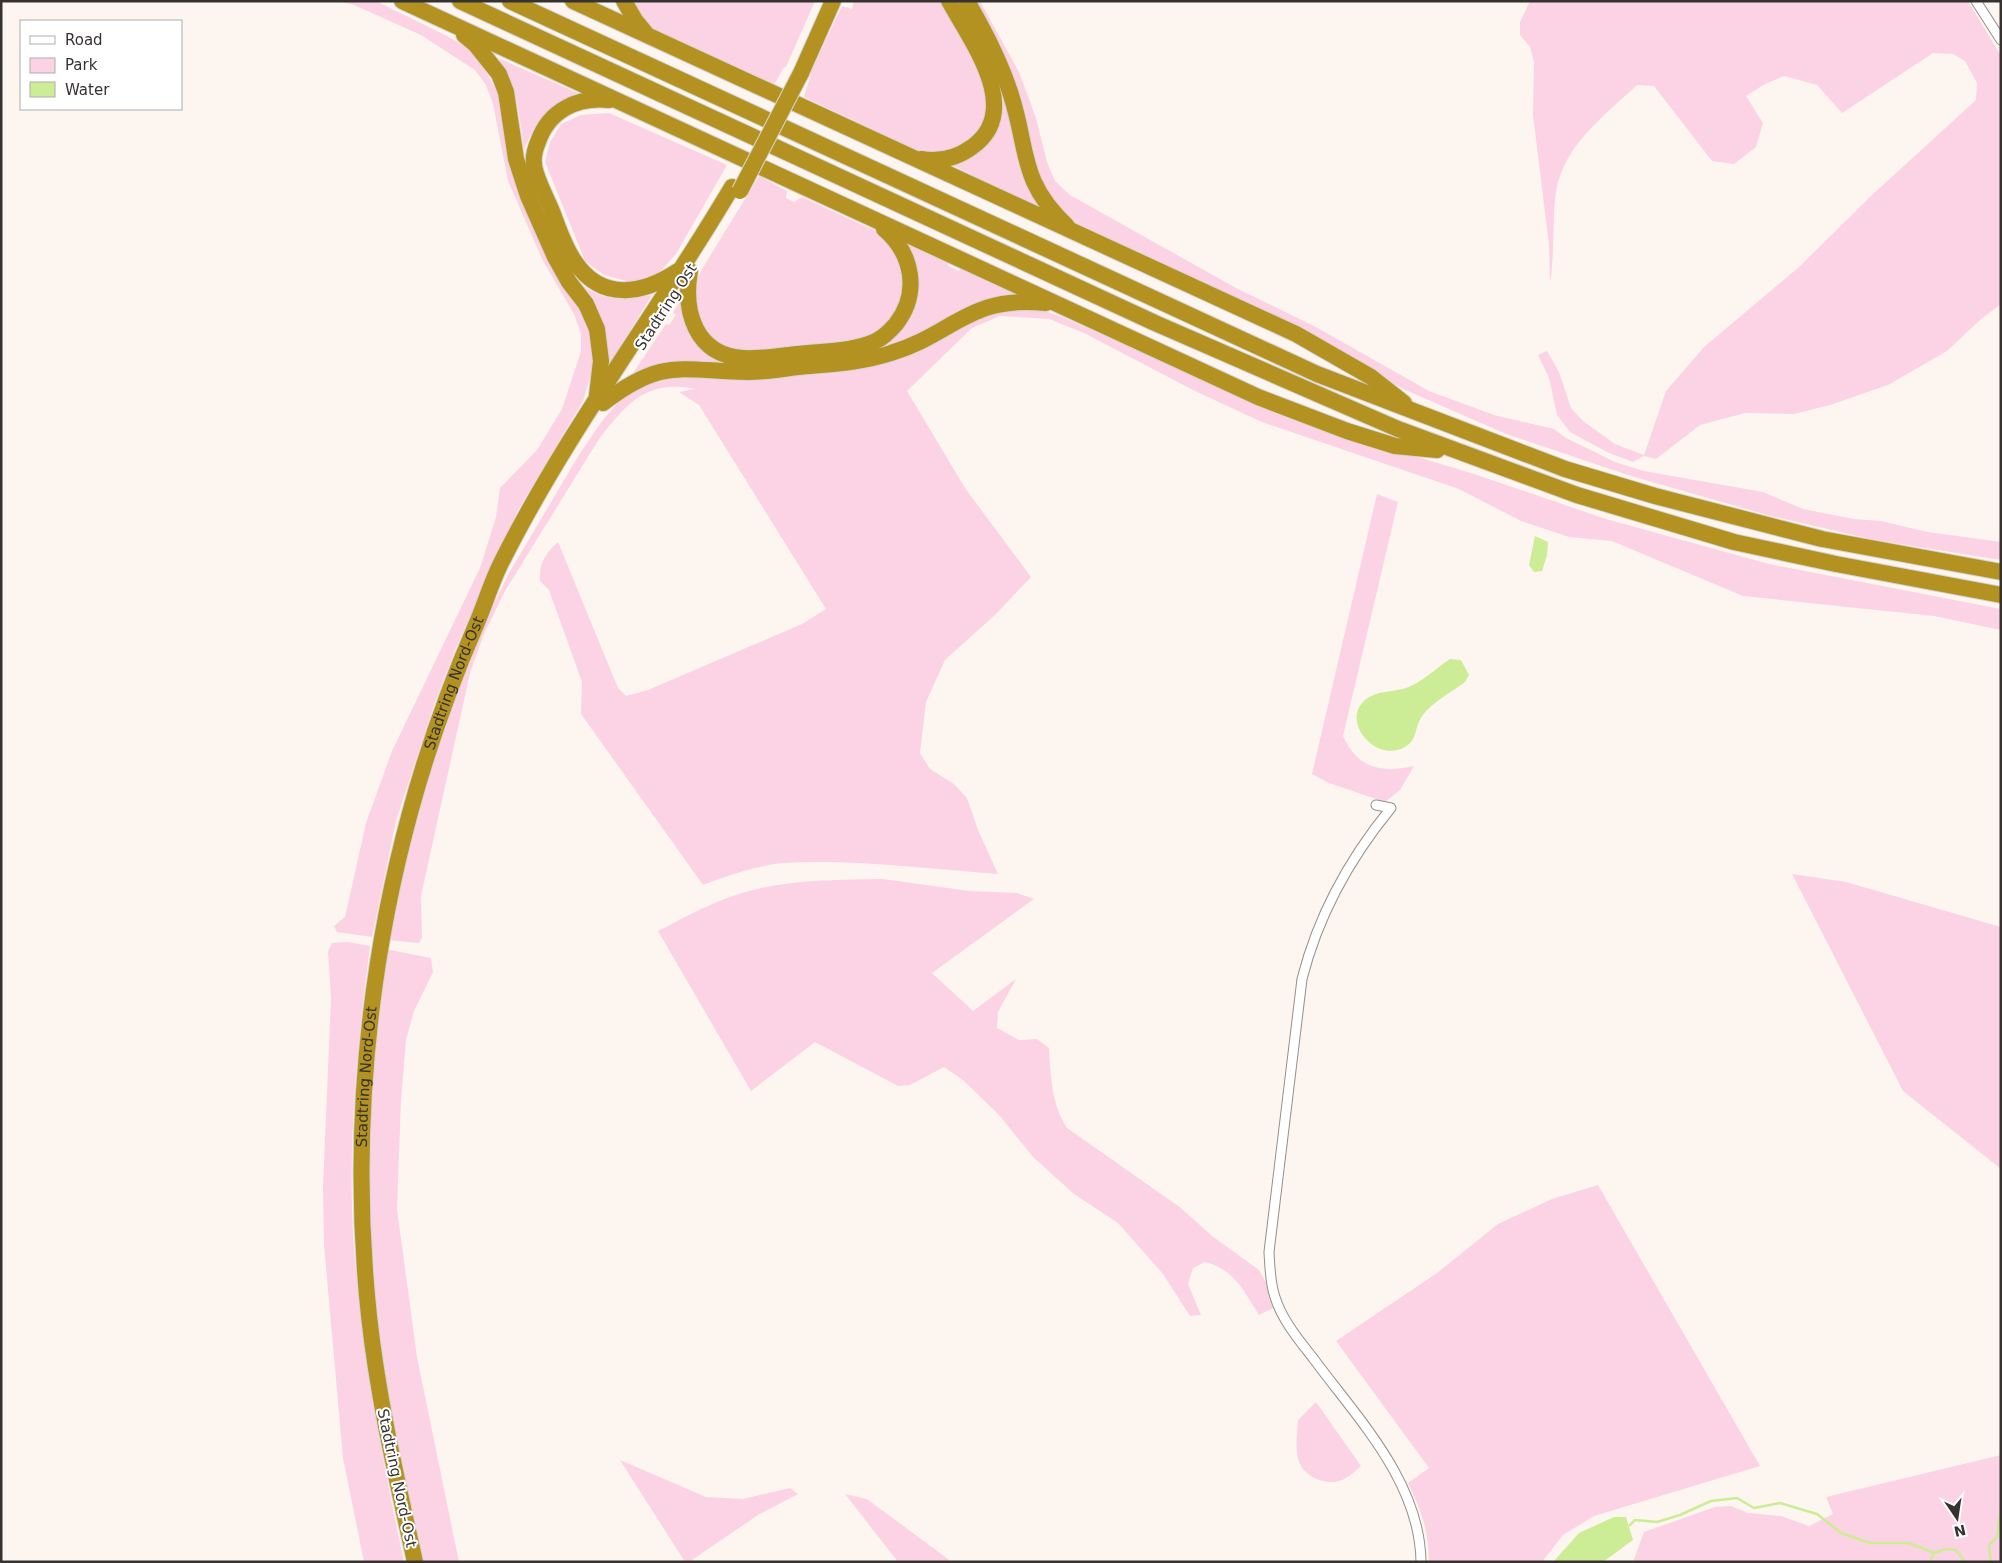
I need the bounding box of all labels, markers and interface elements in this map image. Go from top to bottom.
legend [20,20,182,110]
text: Road [65,31,103,49]
text: Park [65,56,98,74]
text: Water [65,81,110,99]
street label: Stadtring Ost [631,260,701,354]
street label: Stadtring Nord-Ost [420,614,488,752]
street label: Stadtring Nord-Ost [353,1005,381,1148]
street label: Stadtring Nord-Ost [374,1407,421,1549]
north arrow [1932,1493,1982,1543]
text: N [1952,1522,1967,1540]

